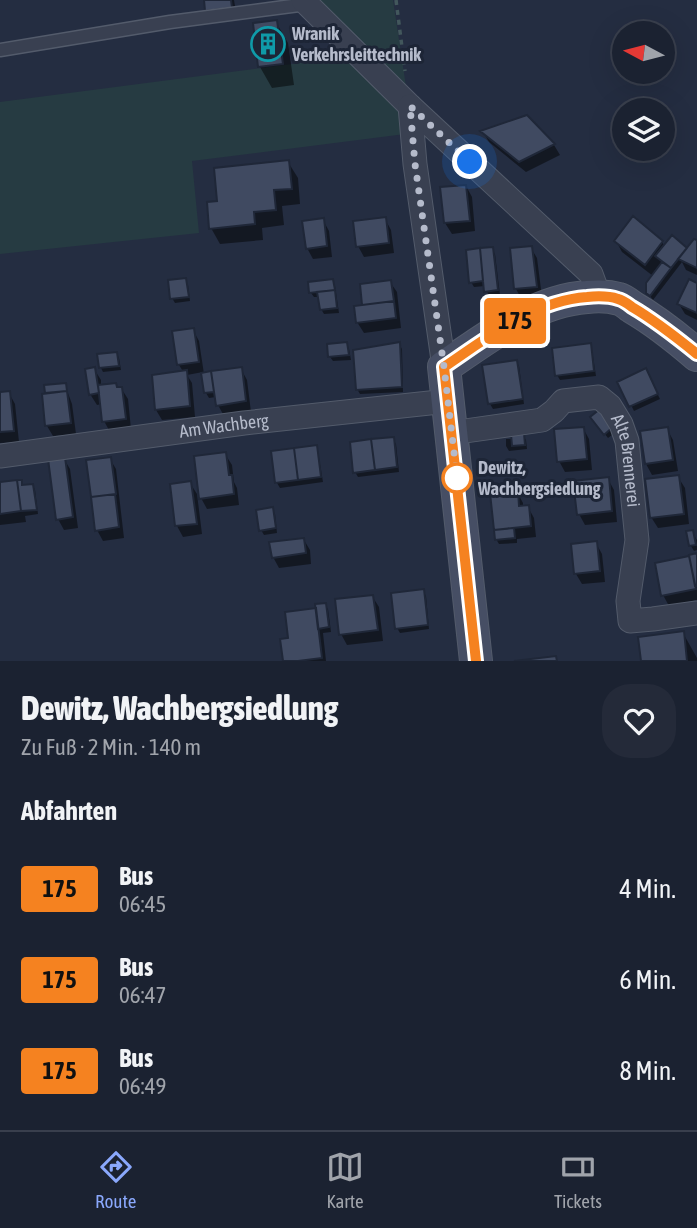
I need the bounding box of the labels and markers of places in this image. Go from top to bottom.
place label: Wranik Verkehrsleittechnik [291,23,422,65]
building icon: Wranik Verkehrsleittechnik [249,25,287,63]
place label: Dewitz, Wachbergsiedlung [477,457,601,499]
marker: Dewitz, Wachbergsiedlung [442,463,472,493]

